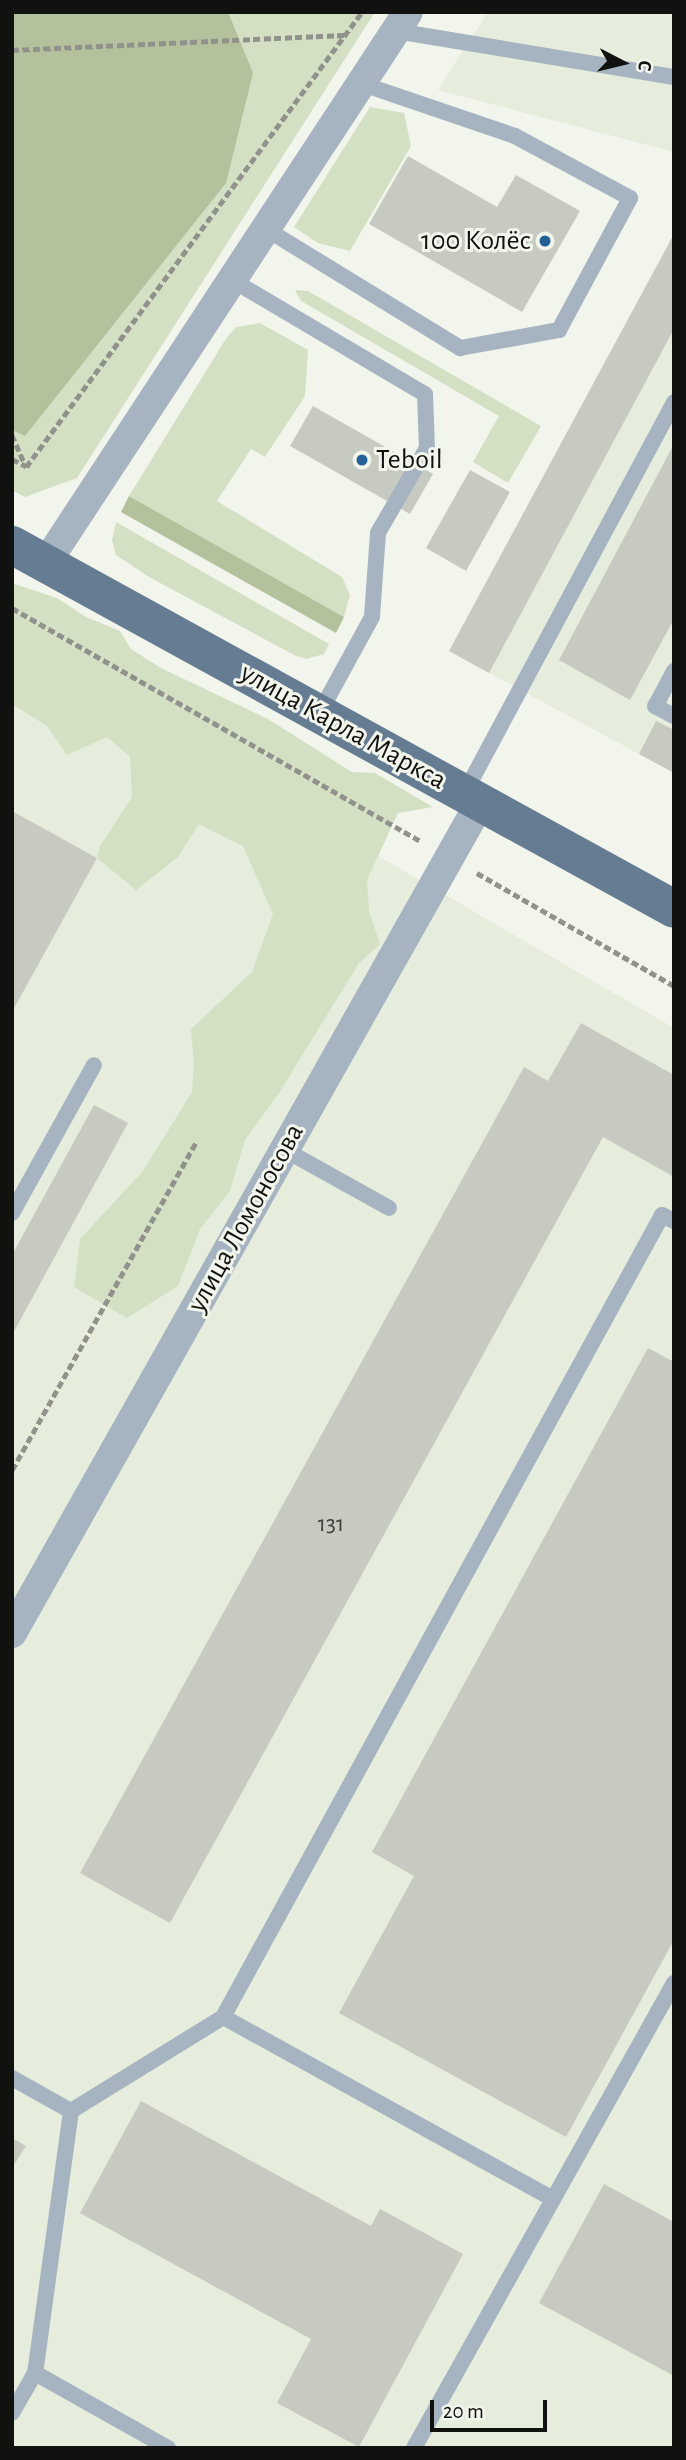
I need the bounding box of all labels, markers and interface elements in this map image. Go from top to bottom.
north arrow [588,28,658,98]
text: С [634,59,654,72]
place label: 100 Колёс [421,224,531,258]
marker: 100 Колёс [537,233,553,249]
place label: Teboil [376,443,443,477]
marker: Teboil [354,452,370,468]
street label: улица Карла Маркса [234,657,452,797]
street label: улица Ломоносова [180,1118,312,1318]
house number: 131 [318,1511,344,1539]
scale bar [434,2386,551,2430]
text: 20 m [443,2401,484,2422]

